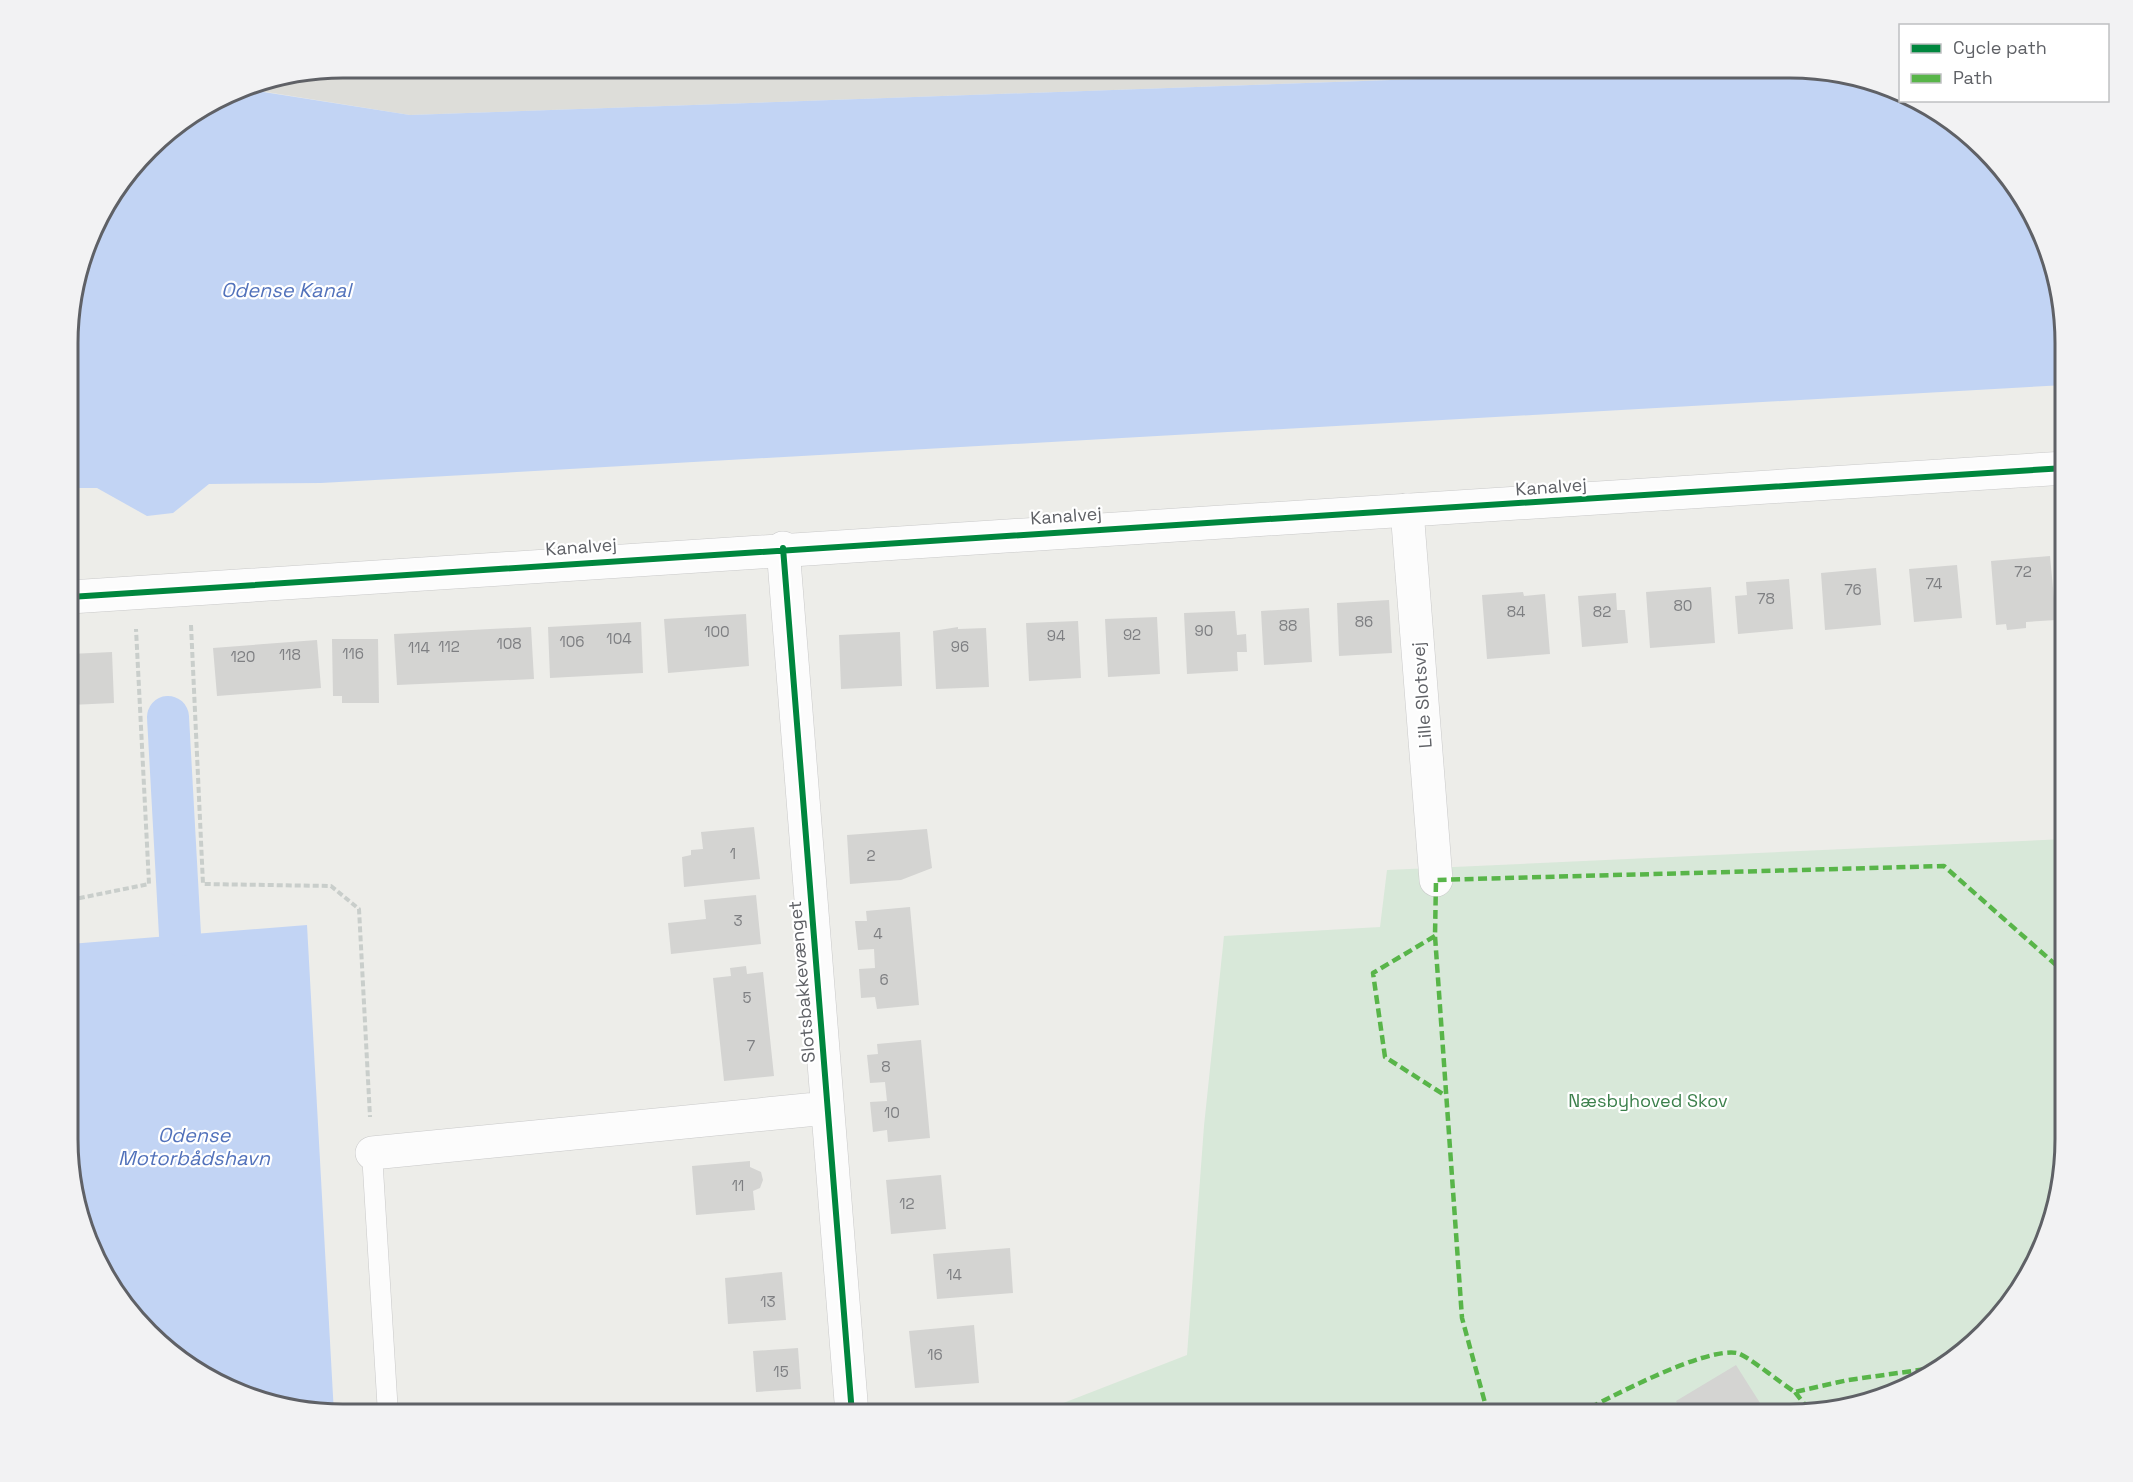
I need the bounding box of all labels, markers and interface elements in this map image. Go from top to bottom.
legend [1899,24,2109,102]
text: Cycle path [1953,36,2047,59]
text: Path [1953,66,1993,89]
water label: Odense Kanal [221,277,353,303]
street label: Kanalvej [1514,473,1587,500]
street label: Kanalvej [1029,502,1102,529]
street label: Kanalvej [544,533,617,560]
house number: 72 [2014,562,2032,581]
house number: 74 [1926,574,1942,593]
house number: 76 [1844,580,1862,599]
house number: 78 [1757,589,1775,608]
house number: 80 [1674,596,1692,615]
house number: 84 [1507,602,1525,621]
house number: 82 [1593,602,1611,621]
house number: 86 [1355,612,1373,631]
house number: 88 [1279,616,1297,635]
house number: 90 [1195,621,1213,640]
house number: 100 [704,622,730,641]
house number: 92 [1123,625,1141,644]
house number: 94 [1047,626,1065,645]
house number: 104 [606,629,632,648]
house number: 106 [559,632,585,651]
house number: 108 [496,634,522,653]
house number: 112 [438,637,460,656]
house number: 96 [951,637,969,656]
house number: 114 [408,638,430,657]
street label: Lille Slotsvej [1406,641,1437,749]
house number: 116 [342,644,364,663]
house number: 118 [279,645,301,664]
house number: 120 [231,647,255,666]
house number: 1 [730,844,736,863]
house number: 2 [866,846,876,865]
street label: Slotsbakkevænget [783,900,820,1064]
house number: 3 [733,911,743,930]
house number: 4 [873,924,883,943]
house number: 6 [879,970,889,989]
house number: 5 [743,988,752,1007]
house number: 7 [747,1036,755,1055]
house number: 8 [881,1057,891,1076]
park label: Næsbyhoved Skov [1568,1089,1728,1112]
house number: 10 [884,1103,900,1122]
water label: Odense Motorbådshavn [118,1122,271,1171]
house number: 11 [732,1176,744,1195]
house number: 12 [899,1194,915,1213]
house number: 14 [946,1265,962,1284]
house number: 13 [760,1292,776,1311]
house number: 16 [927,1345,943,1364]
house number: 15 [773,1362,789,1381]

